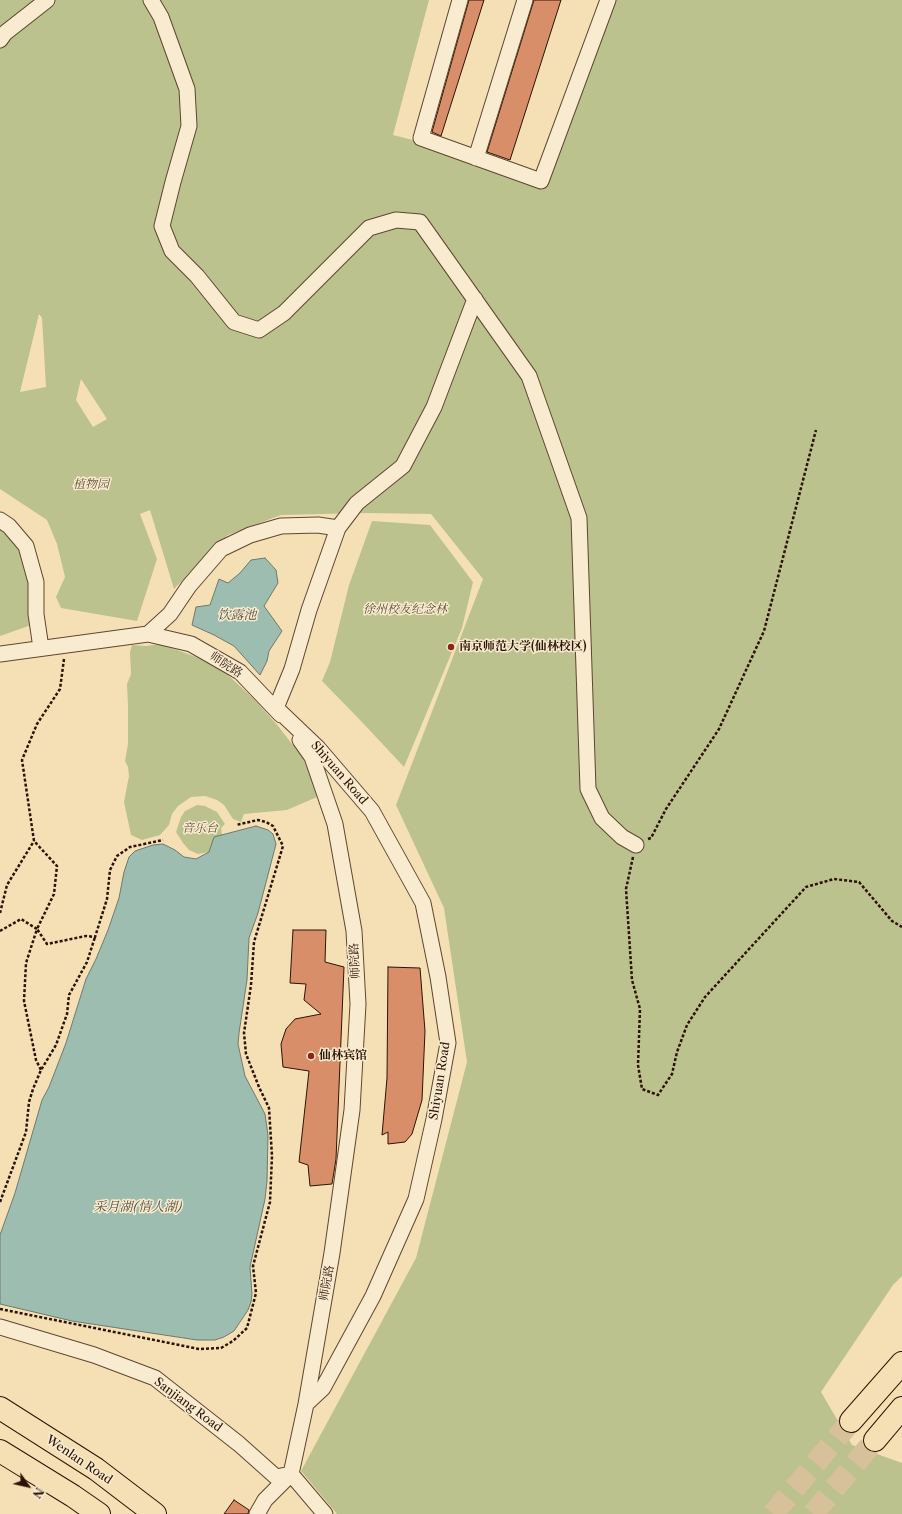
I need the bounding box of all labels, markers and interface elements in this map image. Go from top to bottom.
park label: 植物园 [73,478,109,492]
park label: 徐州校友纪念林 [363,603,447,617]
water label: 饮露池 [218,607,256,623]
place label: 南京师范大学(仙林校区) [459,640,586,654]
marker: 南京师范大学(仙林校区) [446,642,456,652]
street label: 师院路 [207,649,245,681]
street label: Shiyuan Road [308,738,370,808]
park label: 音乐台 [182,822,218,836]
street label: 师院路 [347,943,363,979]
street label: Shiyuan Road [427,1041,453,1121]
place label: 仙林宾馆 [319,1049,367,1063]
marker: 仙林宾馆 [306,1051,316,1061]
water label: 采月湖(情人湖) [93,1199,183,1215]
street label: 师院路 [317,1264,337,1302]
street label: Sanjiang Road [151,1375,225,1435]
street label: Wenlan Road [43,1433,115,1487]
north arrow [8,1466,48,1506]
text: N [29,1485,46,1501]

